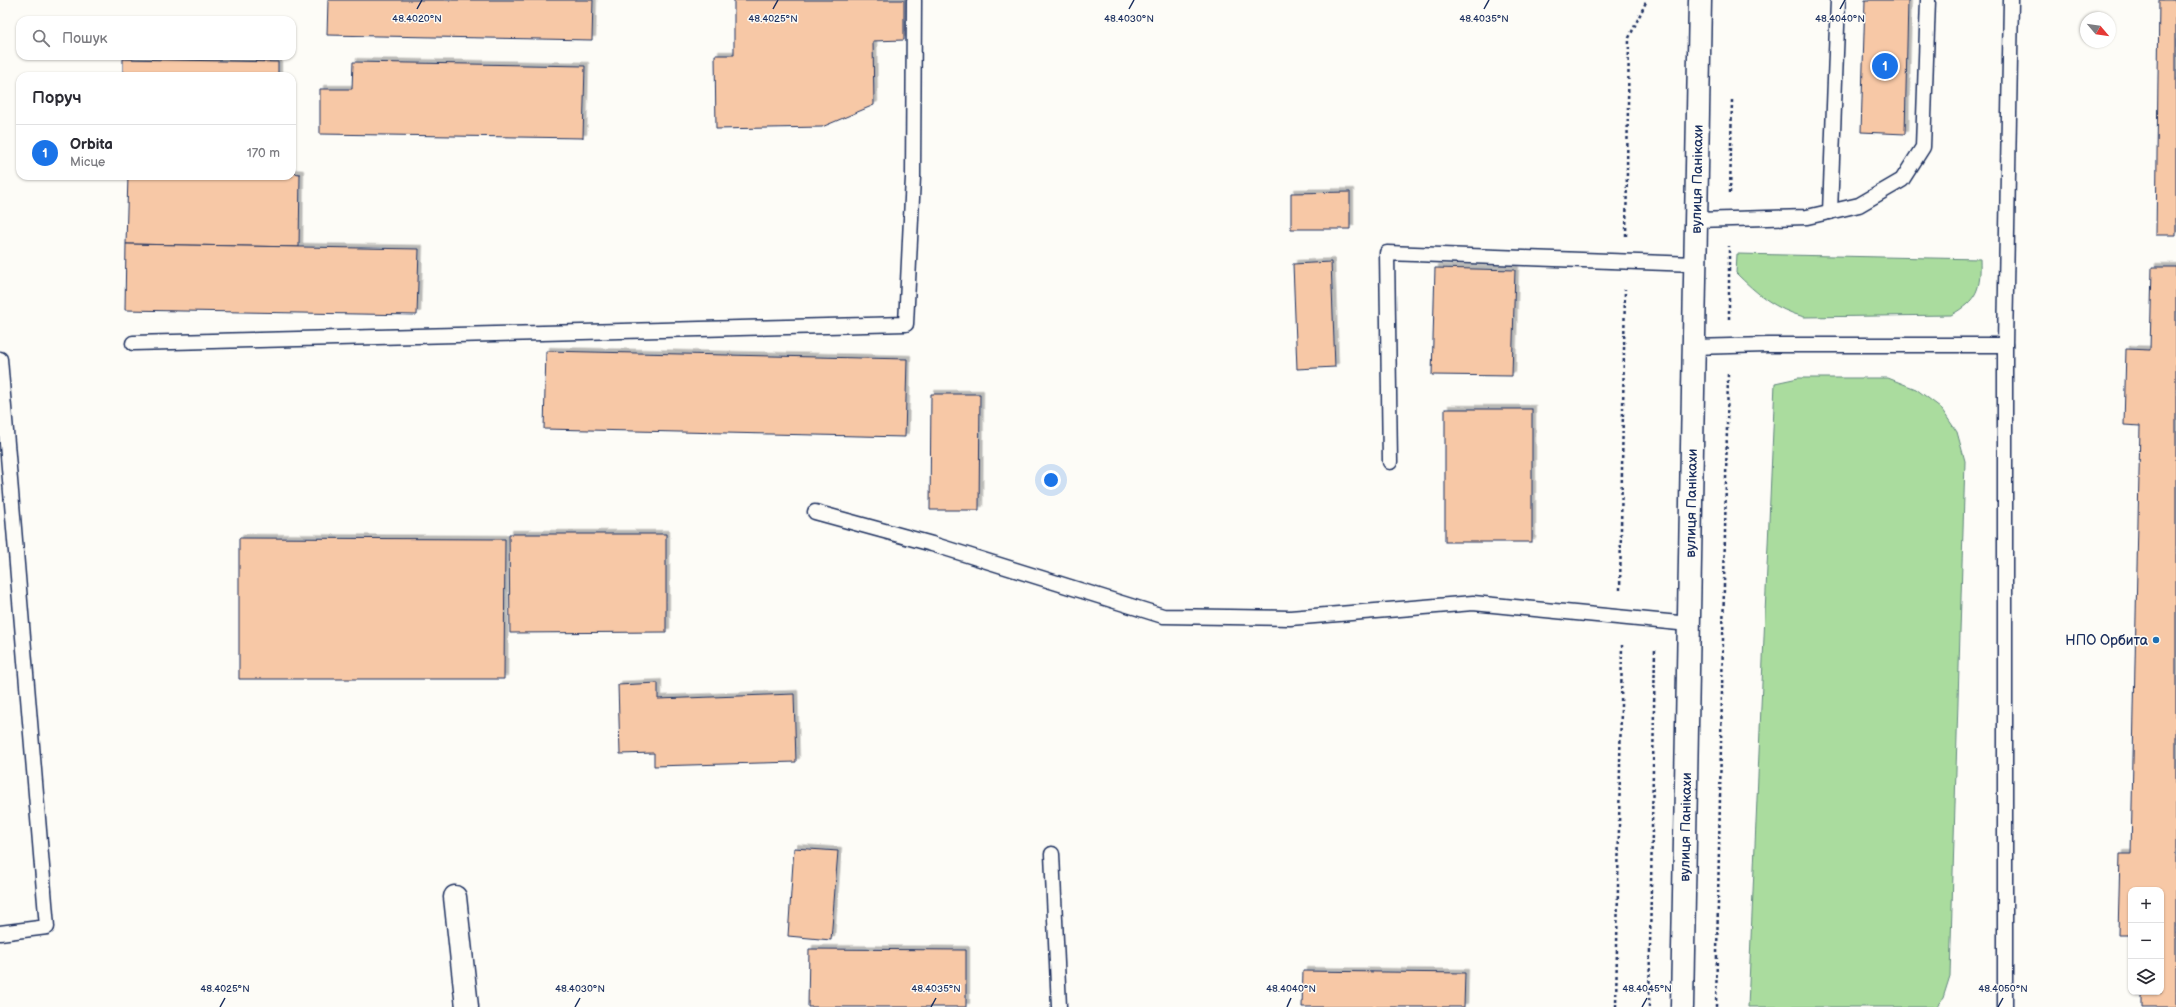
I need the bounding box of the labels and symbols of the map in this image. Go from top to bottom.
north arrow [2080,12,2116,48]
text: 48.4020°N [392,13,442,25]
text: 48.4025°N [748,13,798,25]
text: 48.4030°N [1104,13,1154,25]
text: 48.4035°N [1459,13,1509,25]
text: 48.4040°N [1815,13,1865,25]
pin: 1 [1872,51,1898,81]
street label: вулиця Панікахи [1687,124,1706,234]
street label: вулиця Панікахи [1682,448,1700,558]
your location [1041,470,1061,490]
place label: НПО Орбита [2065,632,2149,649]
marker: НПО Орбита [2151,635,2161,645]
street label: вулиця Панікахи [1676,772,1695,882]
text: 48.4025°N [200,983,250,995]
text: 48.4030°N [555,983,605,995]
text: 48.4035°N [911,983,961,995]
text: 48.4040°N [1266,983,1316,995]
text: 48.4045°N [1622,983,1672,995]
text: 48.4050°N [1978,983,2028,995]

